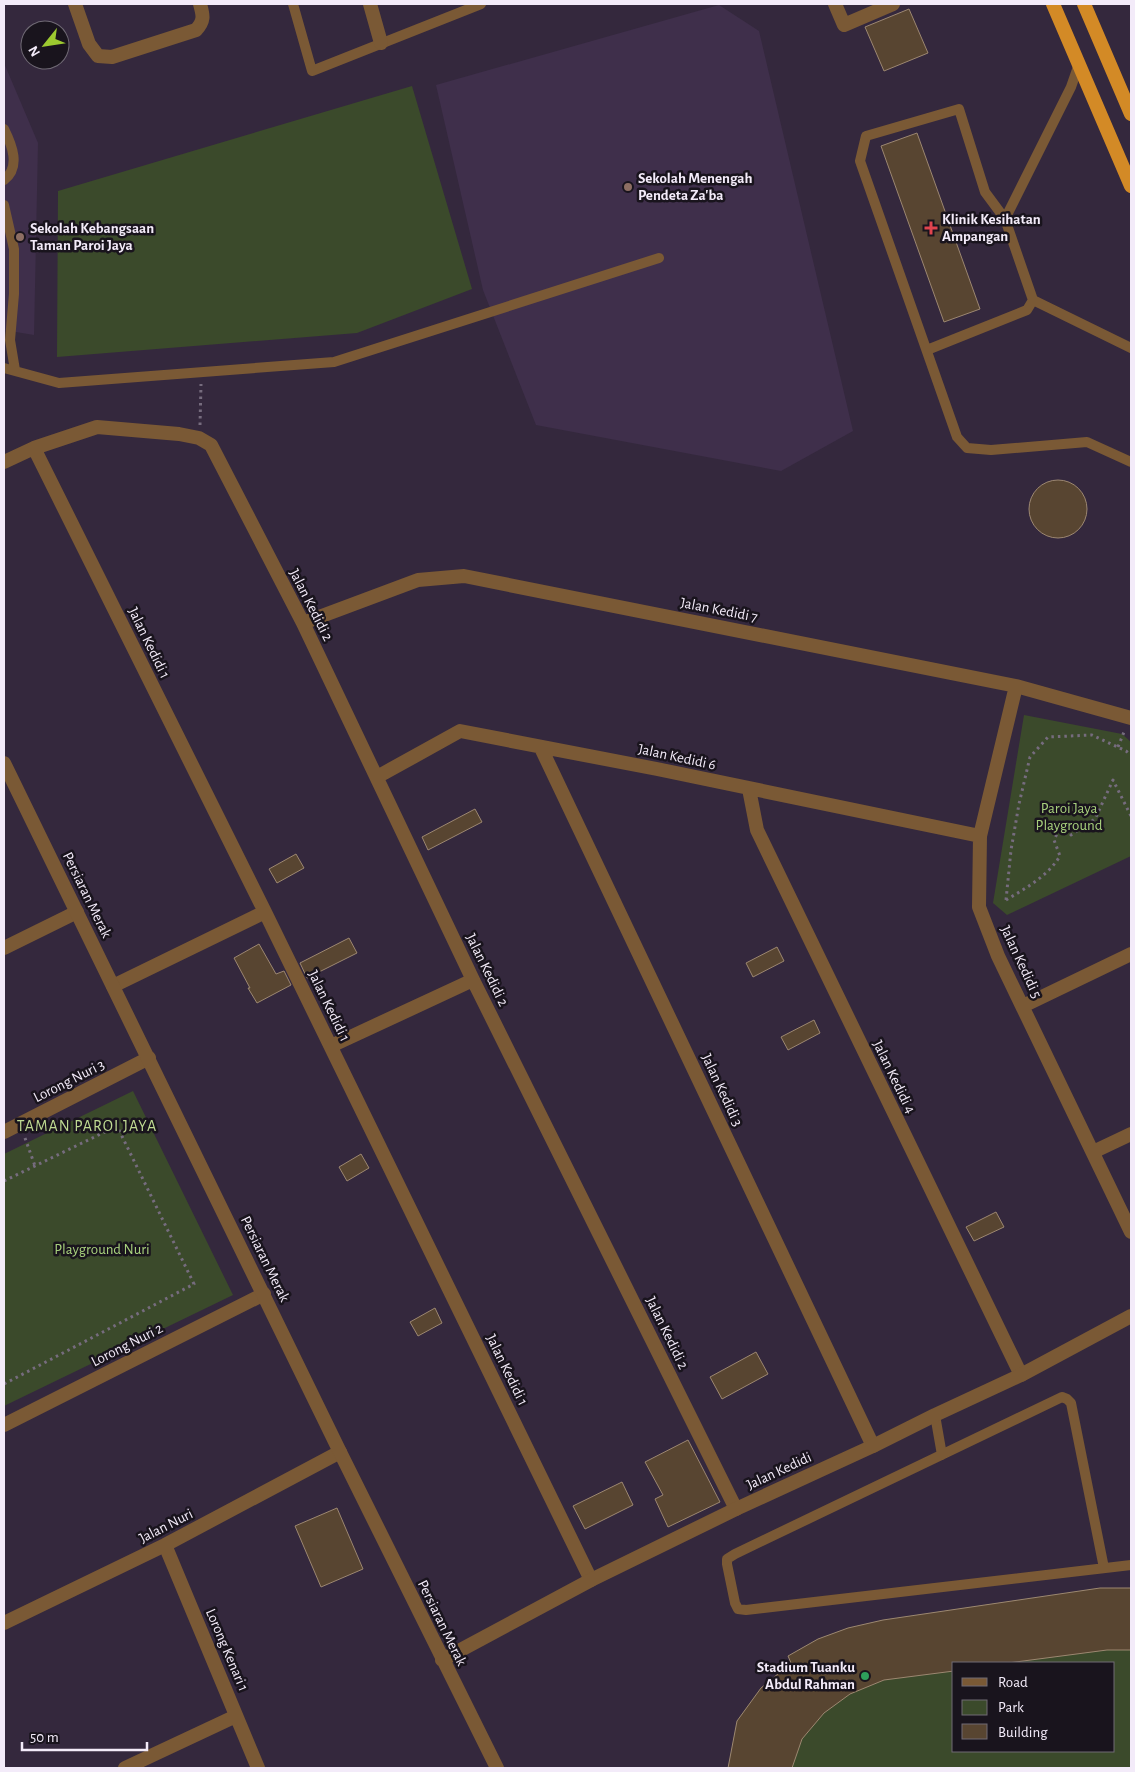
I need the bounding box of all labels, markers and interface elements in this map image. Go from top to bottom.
north arrow [20,20,70,70]
text: N [26,43,43,59]
place label: Sekolah Menengah Pendeta Za'ba [638,171,753,203]
marker: Sekolah Menengah Pendeta Za'ba [622,181,634,193]
place label: Klinik Kesihatan Ampangan [942,212,1041,244]
place label: Sekolah Kebangsaan Taman Paroi Jaya [30,221,154,253]
marker: Klinik Kesihatan Ampangan [924,221,938,235]
marker: Sekolah Kebangsaan Taman Paroi Jaya [14,231,26,243]
street label: Jalan Kedidi 2 [286,566,336,644]
street label: Jalan Kedidi 7 [679,595,759,625]
street label: Jalan Kedidi 1 [125,605,173,681]
street label: Jalan Kedidi 6 [637,741,717,773]
park label: Paroi Jaya Playground [1036,801,1103,833]
street label: Persiaran Merak [60,850,114,940]
street label: Jalan Kedidi 5 [998,923,1044,1001]
street label: Jalan Kedidi 2 [463,931,511,1009]
street label: Jalan Kedidi 1 [305,968,353,1044]
street label: Jalan Kedidi 4 [870,1038,918,1116]
street label: Jalan Kedidi 3 [699,1051,745,1129]
street label: Lorong Nuri 3 [31,1057,107,1105]
district label: TAMAN PAROI JAYA [17,1118,157,1134]
street label: Persiaran Merak [238,1214,292,1304]
park label: Playground Nuri [54,1242,150,1257]
street label: Jalan Kedidi 2 [643,1294,691,1372]
street label: Lorong Nuri 2 [89,1320,165,1369]
street label: Jalan Kedidi 1 [483,1332,531,1408]
street label: Jalan Kedidi [744,1450,814,1492]
street label: Jalan Nuri [137,1506,195,1546]
street label: Persiaran Merak [415,1578,469,1668]
street label: Lorong Kenari 1 [203,1606,251,1694]
place label: Stadium Tuanku Abdul Rahman [757,1660,855,1692]
legend [952,1662,1115,1752]
marker: Stadium Tuanku Abdul Rahman [859,1670,871,1682]
text: Road [998,1675,1028,1690]
text: Park [998,1700,1024,1715]
scale bar [22,1720,148,1752]
text: Building [998,1725,1048,1740]
text: 50 m [30,1730,59,1745]

